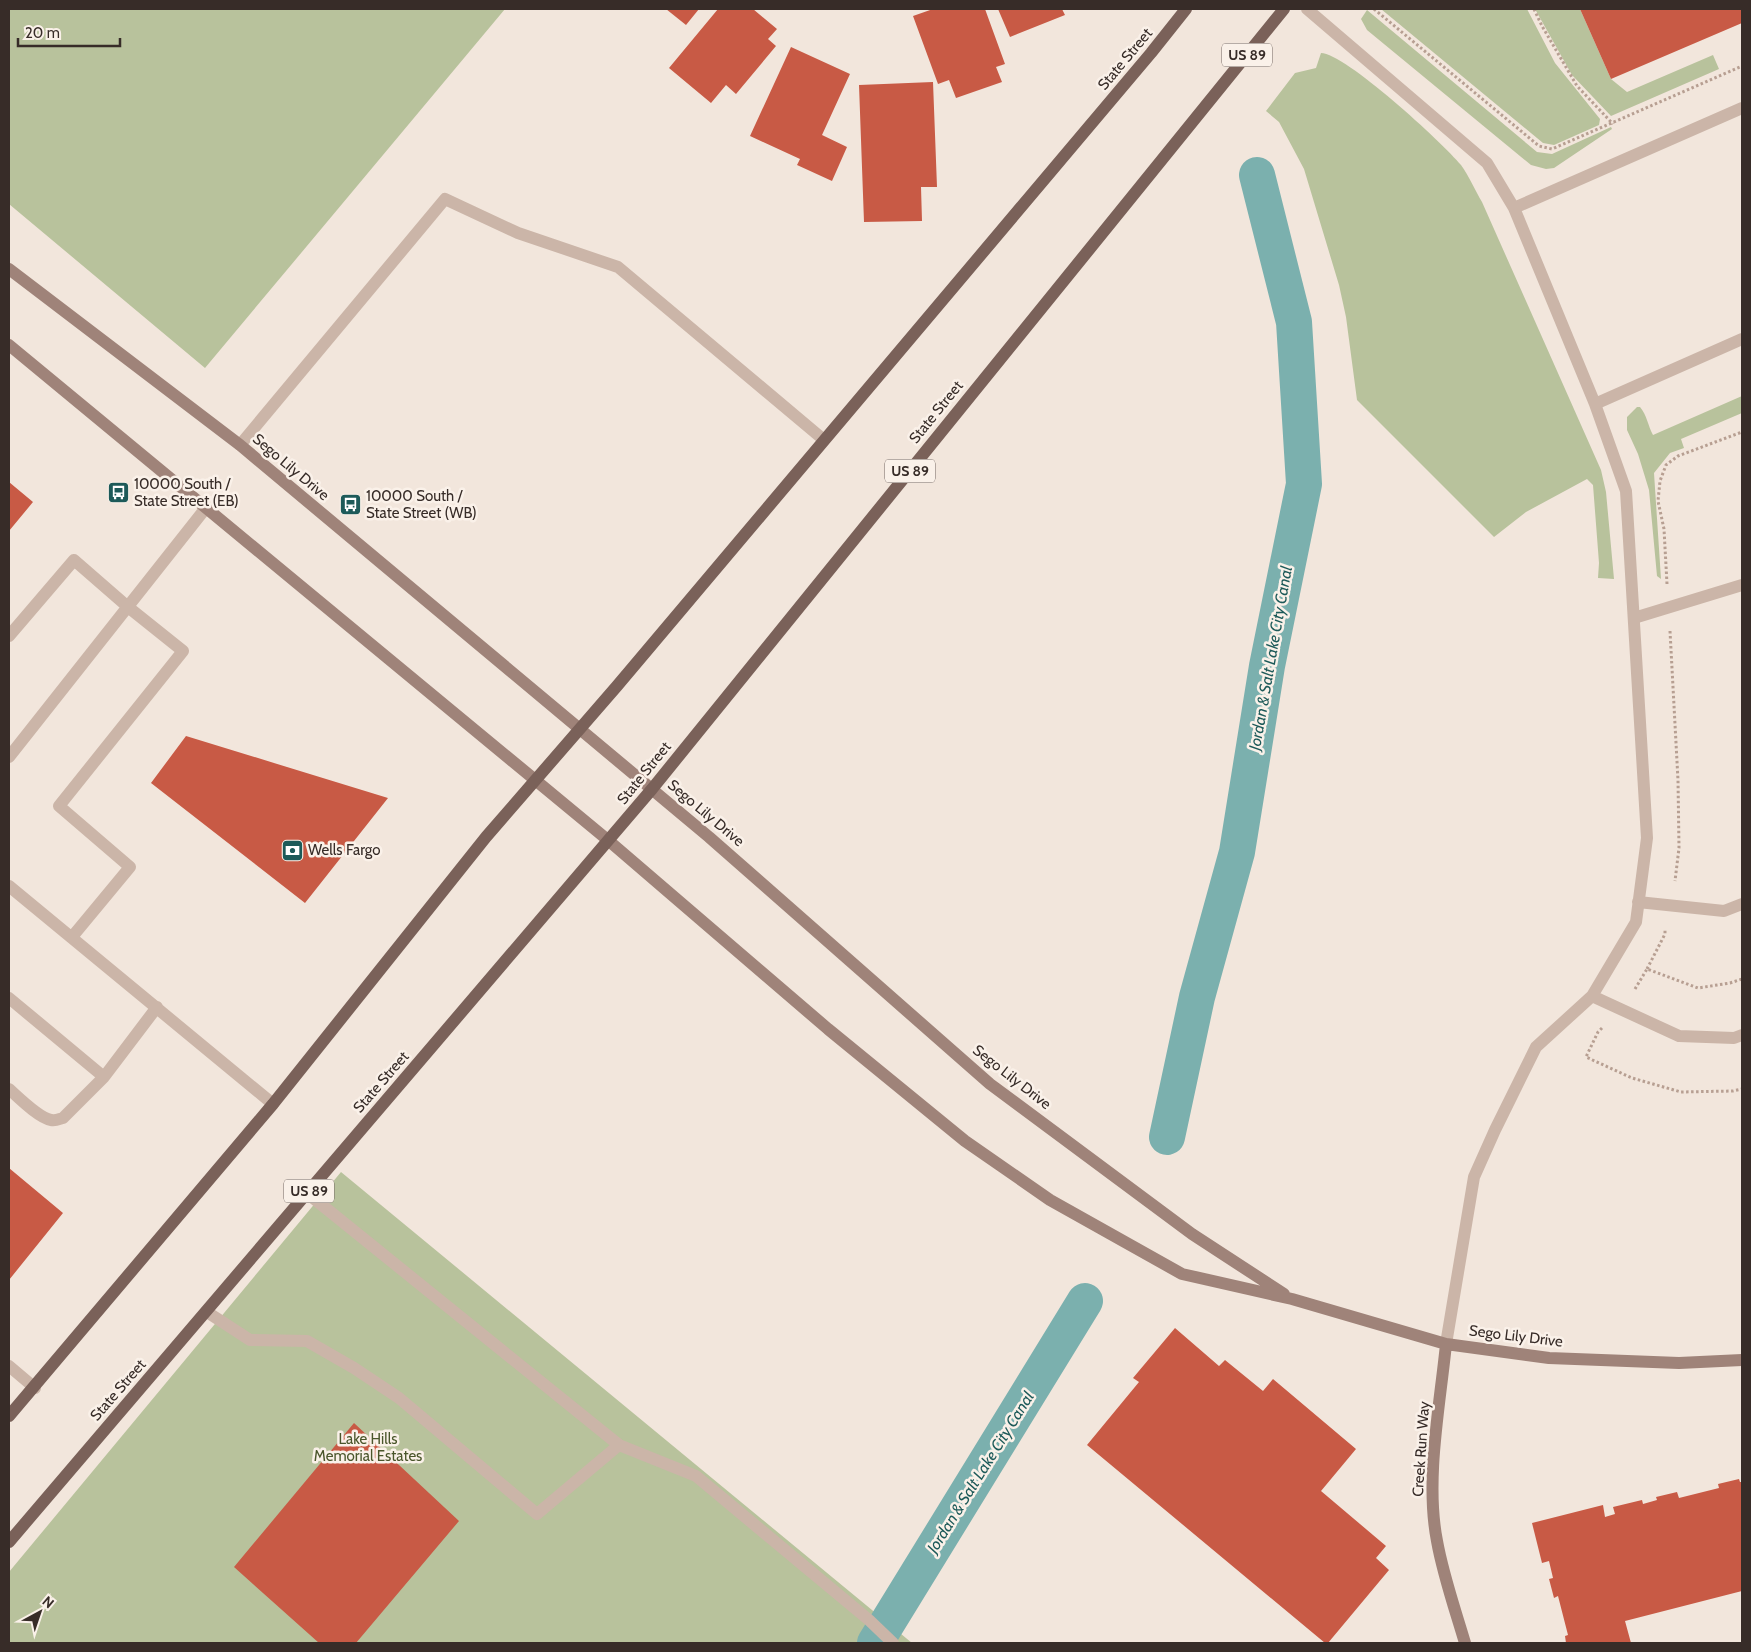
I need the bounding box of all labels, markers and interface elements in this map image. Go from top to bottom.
scale bar [18,15,120,47]
text: 20 m [25,24,60,42]
street label: State Street [1094,24,1156,94]
road number: US 89 [1222,44,1272,66]
street label: State Street [905,377,967,447]
street label: Sego Lily Drive [249,430,333,504]
road number: US 89 [885,460,935,482]
place label: 10000 South / State Street (EB) [134,475,239,510]
bus stop icon: 10000 South / State Street (EB) [106,481,130,505]
place label: 10000 South / State Street (WB) [366,487,477,522]
bus stop icon: 10000 South / State Street (WB) [338,493,362,517]
water label: Jordan & Salt Lake City Canal [1245,564,1296,754]
street label: State Street [613,738,675,808]
street label: Sego Lily Drive [664,776,748,850]
bank icon: Wells Fargo [280,838,304,862]
place label: Wells Fargo [308,841,381,859]
street label: Sego Lily Drive [969,1041,1055,1113]
street label: State Street [350,1048,412,1116]
road number: US 89 [284,1180,334,1202]
street label: Sego Lily Drive [1468,1321,1564,1351]
street label: State Street [87,1356,149,1424]
water label: Jordan & Salt Lake City Canal [922,1388,1038,1558]
street label: Creek Run Way [1409,1400,1433,1497]
park label: Lake Hills Memorial Estates [314,1430,422,1465]
north arrow [15,1587,65,1637]
text: N [39,1592,58,1612]

